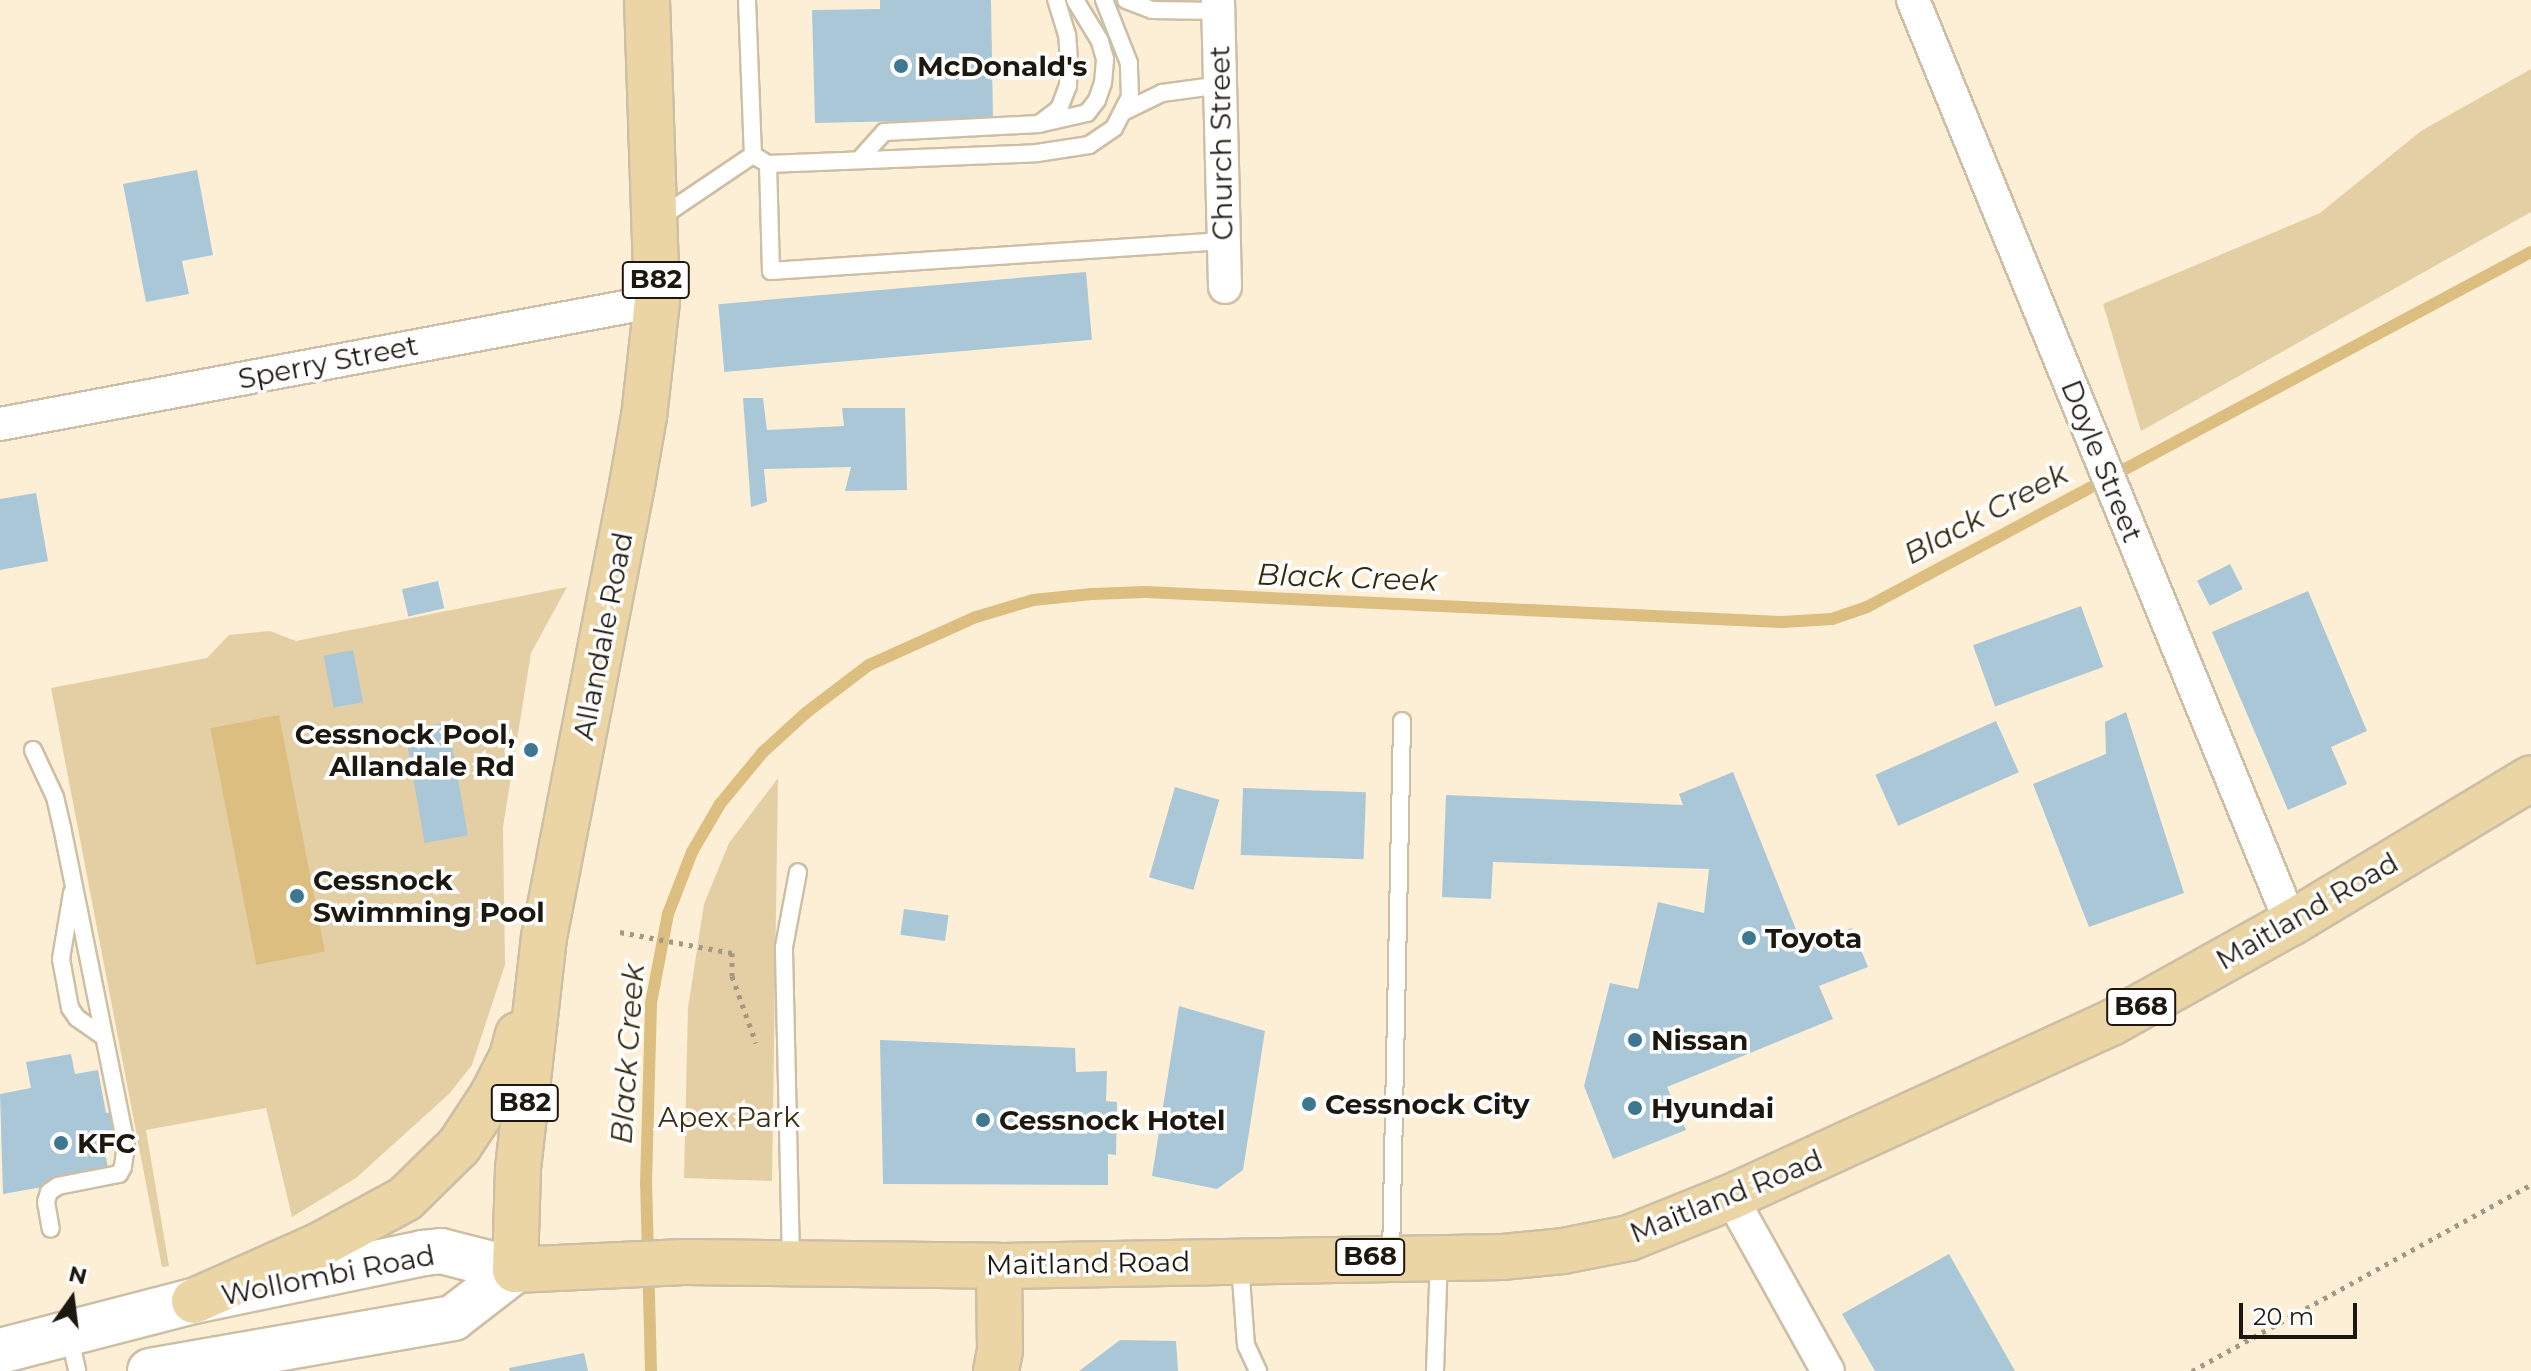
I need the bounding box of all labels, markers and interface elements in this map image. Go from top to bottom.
street label: Church Street [1203,45,1239,241]
place label: McDonald's [917,49,1087,83]
marker: McDonald's [892,57,910,75]
road number: B82 [620,258,692,302]
street label: Sperry Street [235,328,421,396]
street label: Doyle Street [2054,375,2150,547]
water label: Black Creek [1898,456,2074,572]
street label: Allandale Road [566,529,640,743]
water label: Black Creek [1256,557,1438,599]
place label: Cessnock Pool, Allandale Rd [295,717,515,783]
marker: Cessnock Pool, Allandale Rd [522,741,540,759]
street label: Maitland Road [2210,845,2404,977]
place label: Cessnock Swimming Pool [313,863,545,929]
marker: Cessnock Swimming Pool [288,887,306,905]
place label: Toyota [1765,921,1862,955]
marker: Toyota [1740,929,1758,947]
water label: Black Creek [604,963,652,1145]
road number: B68 [2105,985,2177,1029]
place label: Nissan [1651,1023,1748,1057]
marker: Nissan [1626,1031,1644,1049]
road number: B82 [489,1081,561,1125]
place label: Cessnock City [1325,1087,1530,1121]
place label: Hyundai [1651,1091,1774,1125]
marker: Cessnock City [1300,1095,1318,1113]
marker: Hyundai [1626,1099,1644,1117]
park label: Apex Park [658,1100,800,1134]
place label: Cessnock Hotel [999,1103,1225,1137]
marker: Cessnock Hotel [974,1111,992,1129]
place label: KFC [77,1126,136,1160]
marker: KFC [52,1134,70,1152]
street label: Maitland Road [1625,1142,1827,1250]
road number: B68 [1334,1235,1406,1279]
street label: Wollombi Road [219,1238,437,1312]
street label: Maitland Road [986,1244,1190,1282]
north arrow [32,1259,112,1339]
text: N [66,1260,90,1290]
scale bar [2243,1287,2361,1337]
text: 20 m [2253,1302,2314,1331]

